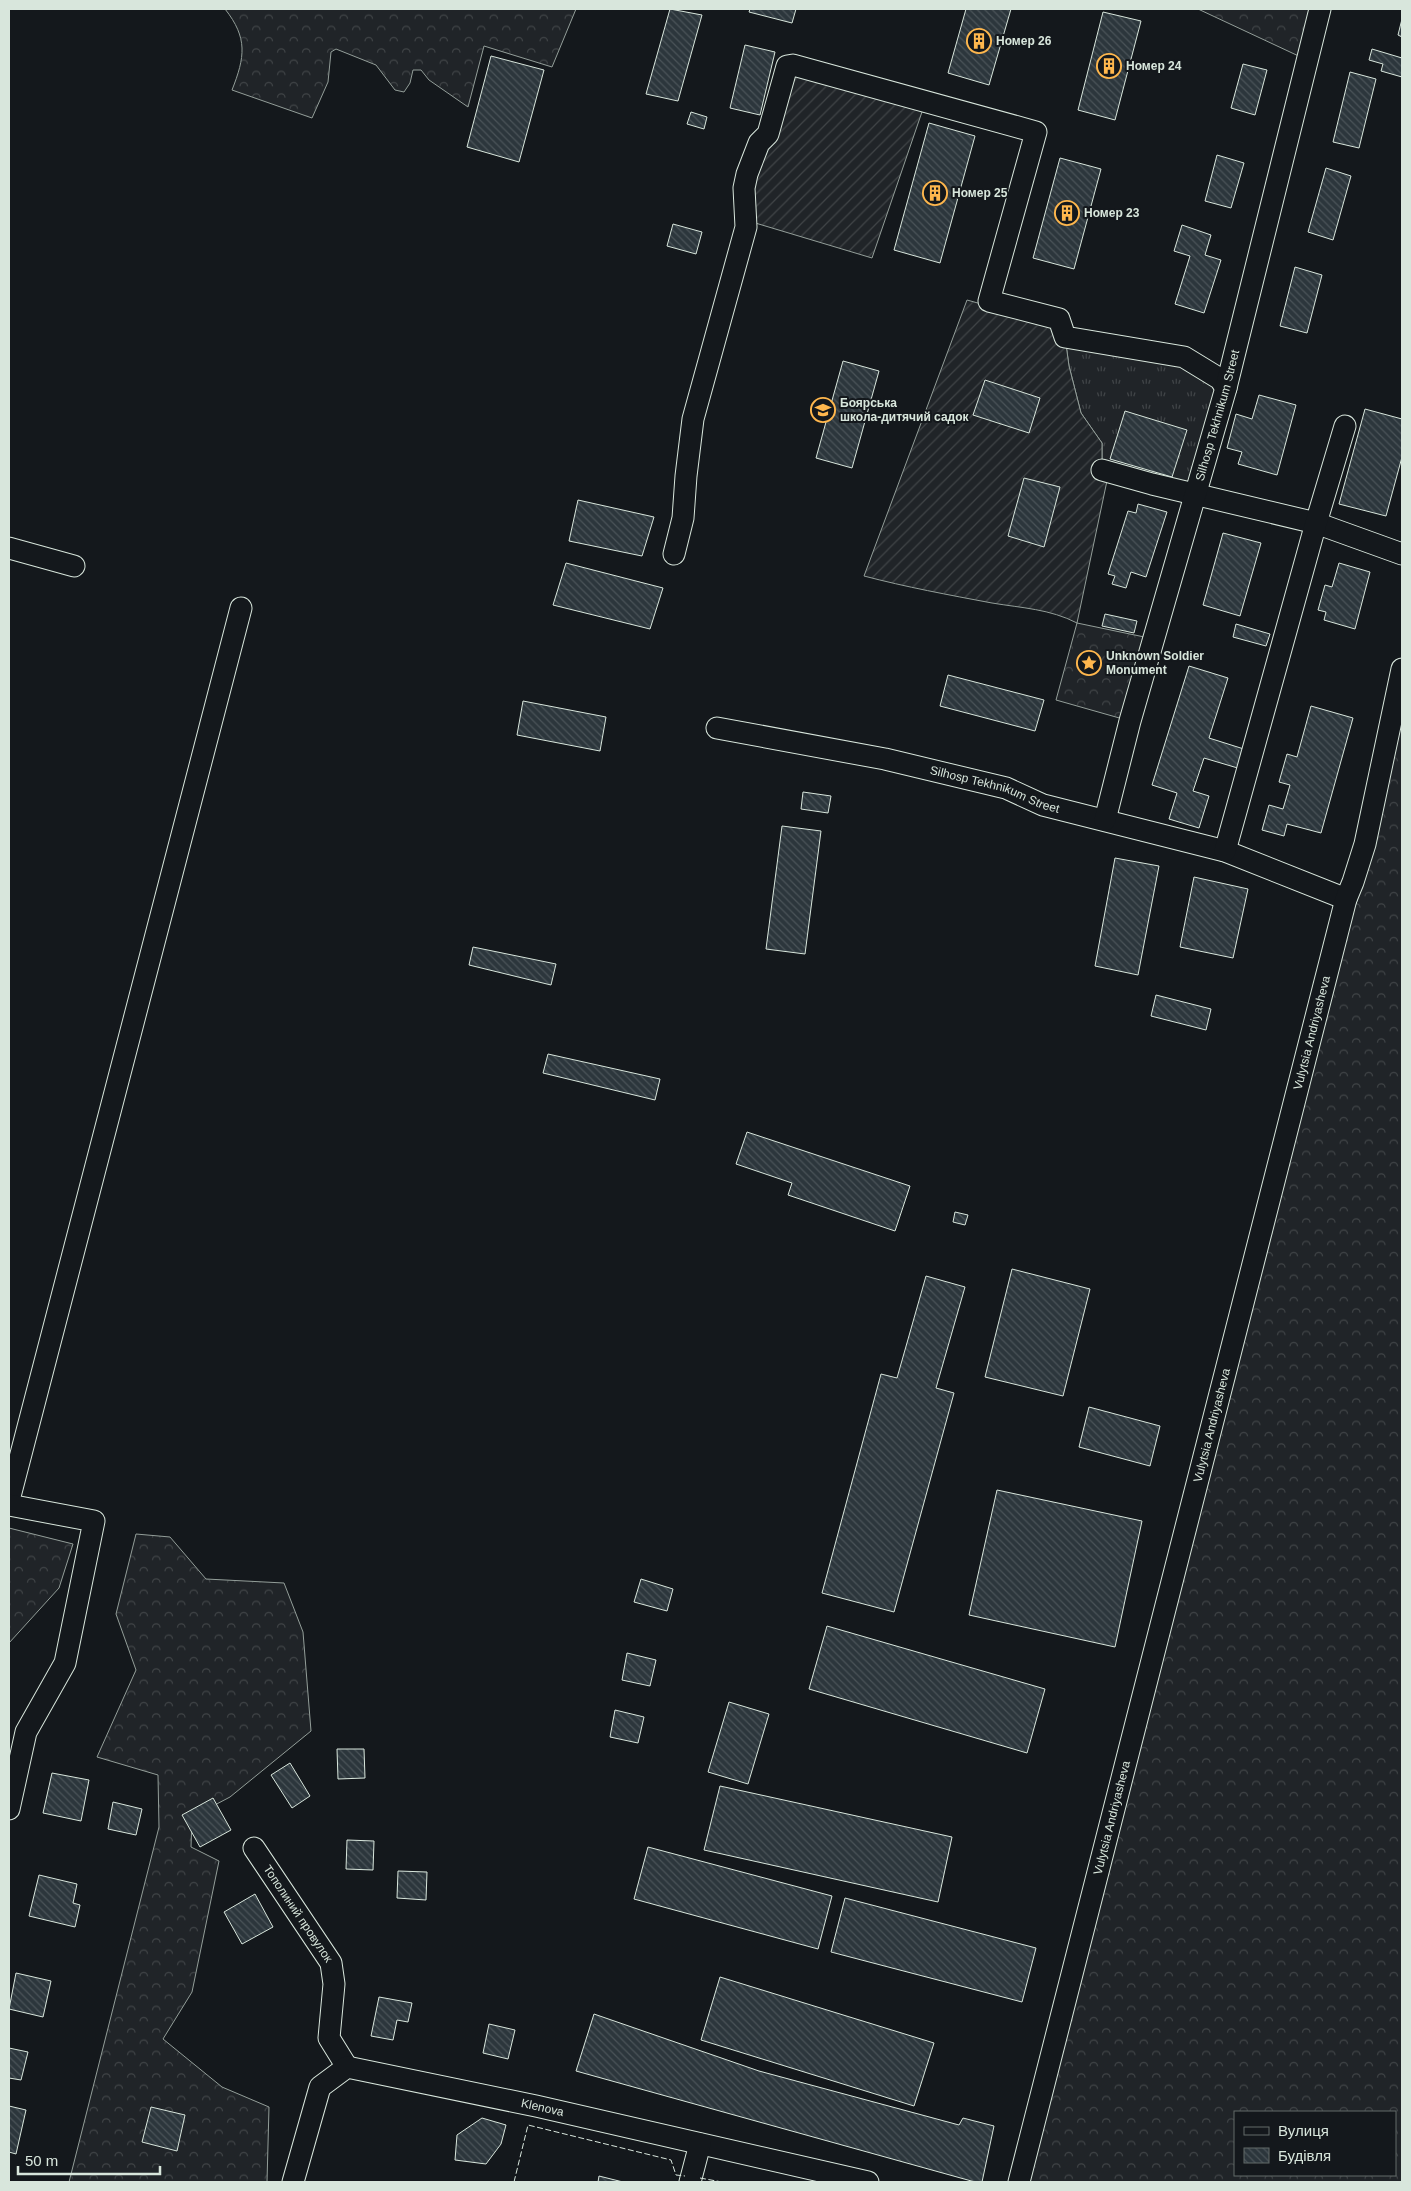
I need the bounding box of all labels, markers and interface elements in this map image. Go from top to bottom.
building icon: Номер 26 [966,28,992,54]
place label: Номер 26 [996,34,1052,48]
building icon: Номер 24 [1096,53,1122,79]
place label: Номер 24 [1126,59,1182,73]
building icon: Номер 25 [922,180,948,206]
place label: Номер 25 [952,186,1008,200]
building icon: Номер 23 [1054,200,1080,226]
place label: Номер 23 [1084,206,1140,220]
street label: Silhosp Tekhnikum Street [1193,348,1242,483]
place label: Боярська школа-дитячий садок [840,396,970,424]
school or university icon: Боярська школа-дитячий садок [810,397,836,423]
place label: Unknown Soldier Monument [1106,649,1204,677]
place icon: Unknown Soldier Monument [1076,650,1102,676]
street label: Silhosp Tekhnikum Street [929,763,1062,816]
street label: Vulytsia Andriyasheva [1291,974,1333,1091]
street label: Vulytsia Andriyasheva [1191,1366,1233,1484]
street label: Vulytsia Andriyasheva [1091,1759,1133,1876]
street label: Тополиний провулок [260,1862,336,1966]
street label: Klenova [520,2096,566,2119]
legend [1234,2111,1396,2176]
text: Вулиця [1278,2122,1329,2139]
scale bar [18,2144,160,2176]
text: Будівля [1278,2147,1331,2164]
text: 50 m [25,2152,58,2169]

